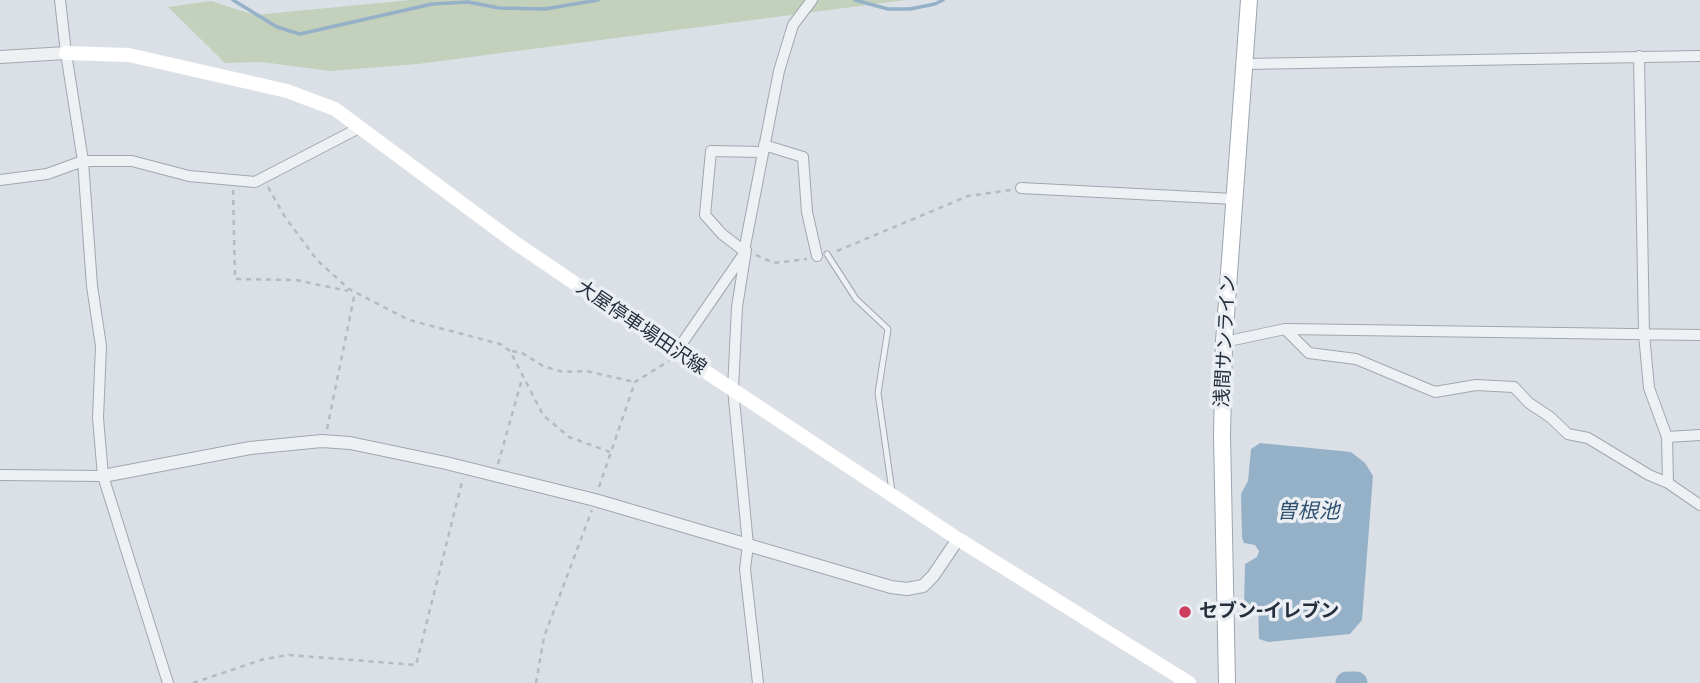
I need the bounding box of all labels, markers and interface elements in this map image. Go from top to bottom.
street label: 浅間サンライン [1211,274,1241,408]
street label: 大屋停車場田沢線 [572,276,710,380]
water label: 曽根池 [1277,499,1339,525]
place label: セブン-イレブン [1199,601,1339,623]
marker: セブン-イレブン [1177,604,1193,620]

